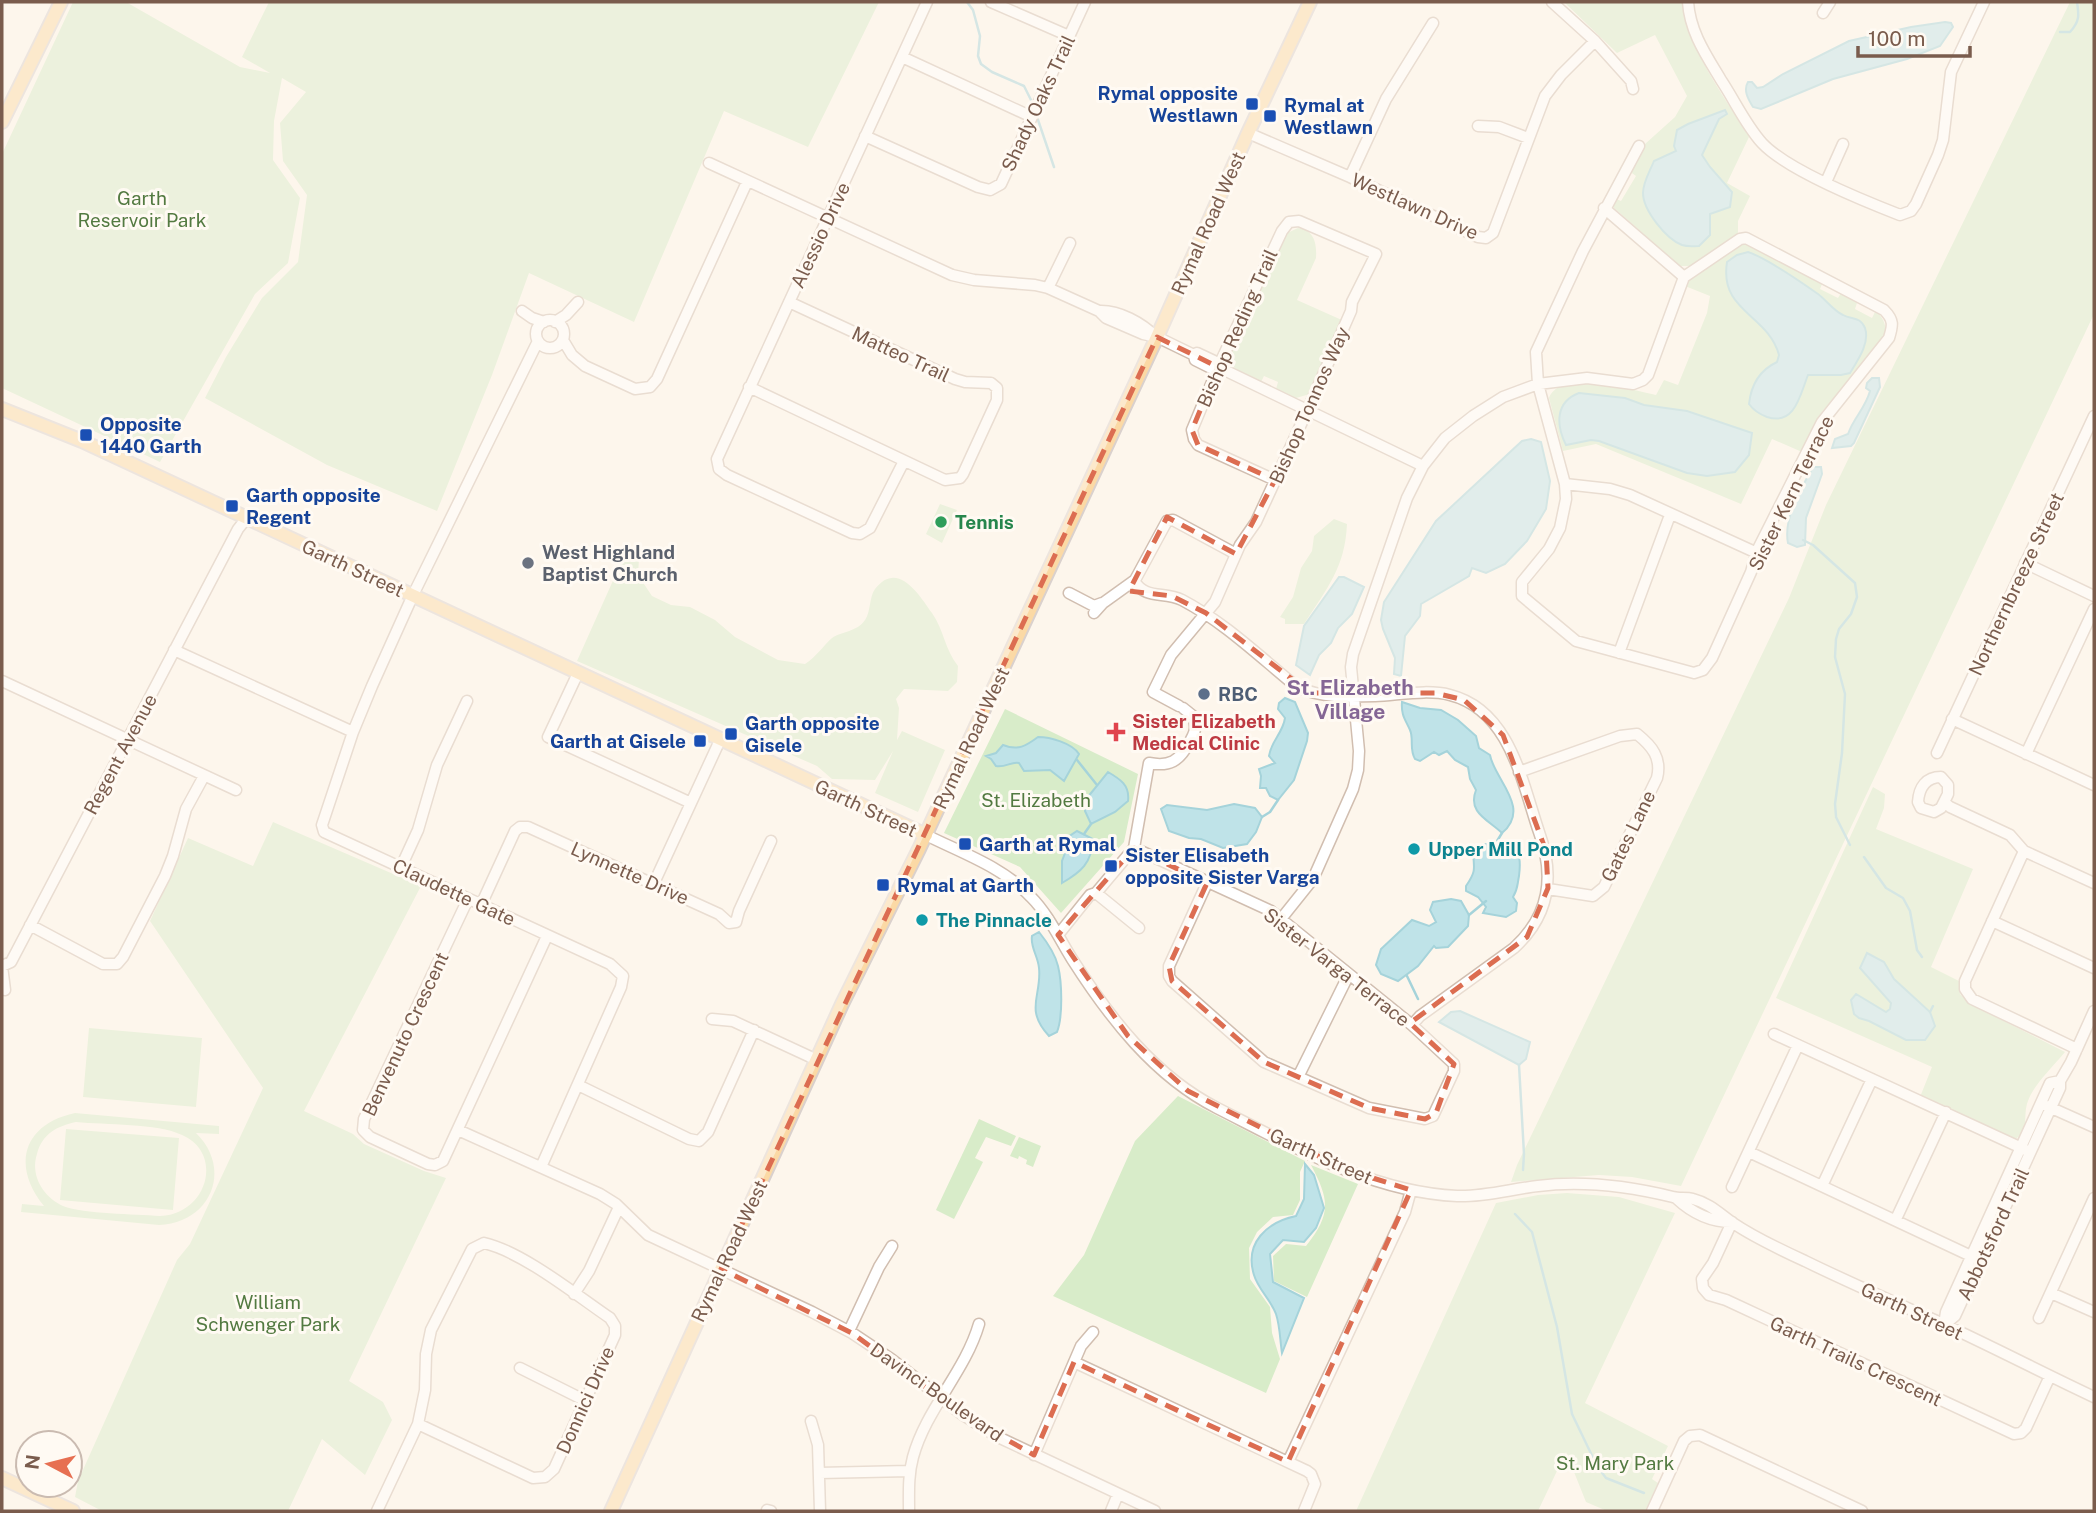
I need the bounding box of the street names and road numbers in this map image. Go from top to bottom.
street label: Shady Oaks Trail [997,31,1079,175]
street label: Rymal Road West [1167,148,1249,298]
street label: Westlawn Drive [1348,168,1482,244]
street label: Alessio Drive [786,179,854,291]
street label: Bishop Reding Trail [1192,246,1282,410]
street label: Matteo Trail [849,322,953,386]
street label: Bishop Tonnos Way [1265,323,1353,487]
street label: Sister Kern Terrace [1744,412,1838,574]
street label: Northernbreeze Street [1964,489,2068,679]
street label: Garth Street [298,535,408,601]
street label: Rymal Road West [928,663,1014,813]
street label: Regent Avenue [79,690,161,818]
street label: Garth Street [811,775,921,841]
street label: Gates Lane [1596,787,1660,885]
street label: Lynnette Drive [568,837,692,909]
street label: Claudette Gate [389,854,519,930]
street label: Sister Varga Terrace [1260,903,1414,1031]
street label: Benvenuto Crescent [357,949,453,1119]
street label: Garth Street [1266,1124,1376,1188]
street label: Abbotsford Trail [1953,1164,2033,1304]
street label: Rymal Road West [686,1176,772,1326]
street label: Garth Street [1857,1278,1967,1344]
street label: Garth Trails Crescent [1767,1312,1945,1410]
street label: Davinci Boulevard [866,1338,1008,1446]
street label: Donnici Drive [551,1343,619,1457]

